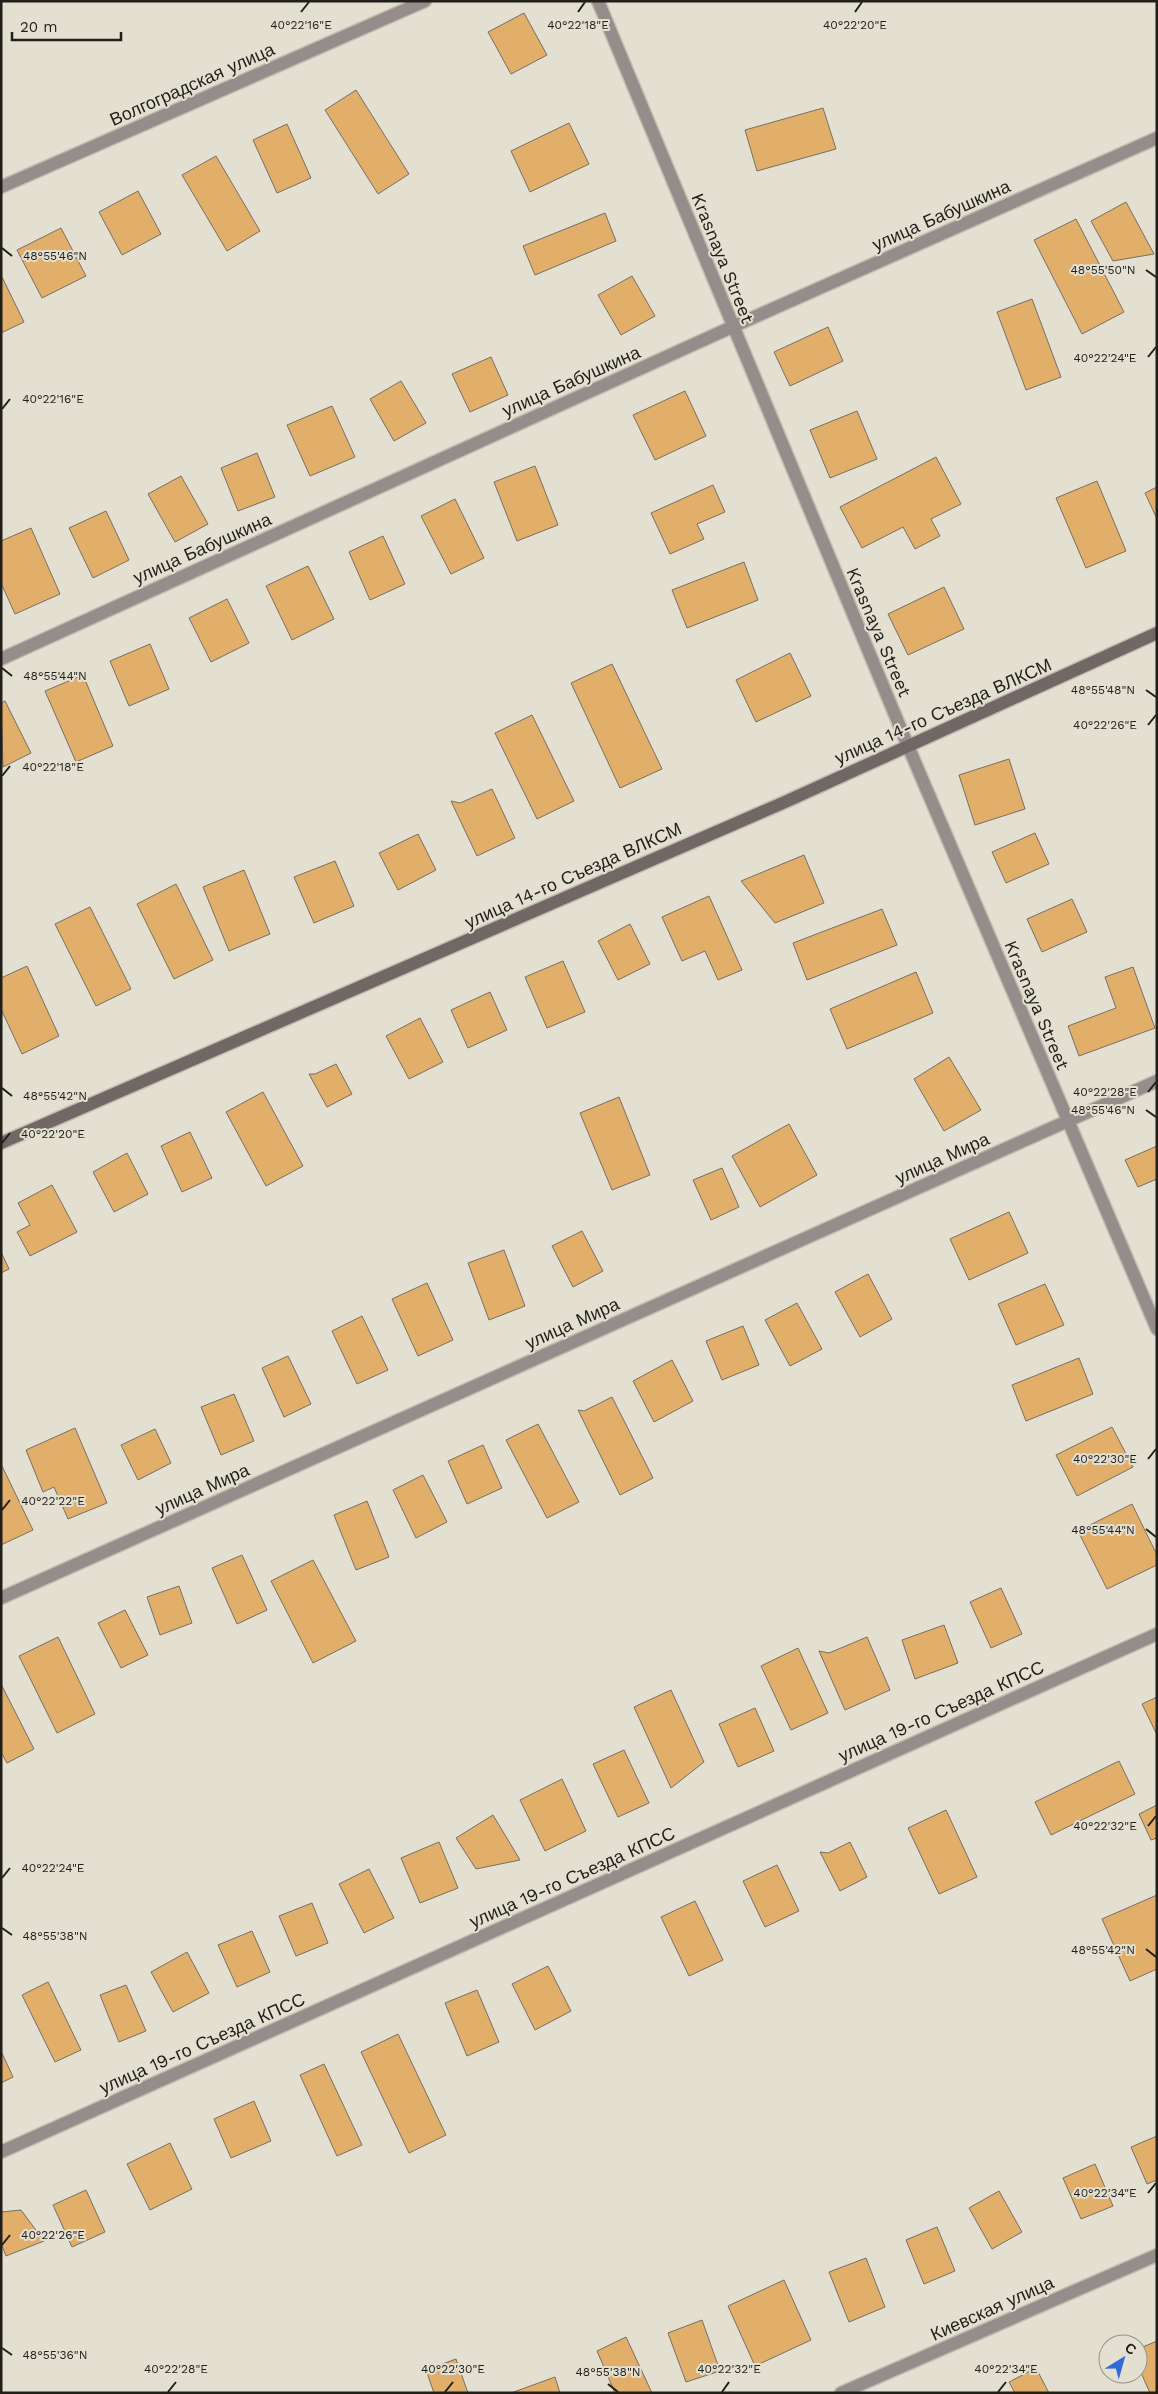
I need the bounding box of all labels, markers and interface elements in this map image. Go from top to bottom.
scale bar [12,10,121,42]
text: 20 m [20,18,58,36]
text: 40°22'16"E [270,18,332,32]
text: 40°22'18"E [547,18,609,32]
text: 40°22'20"E [823,18,887,32]
street label: Волгоградская улица [106,38,278,130]
street label: улица Бабушкина [869,175,1014,255]
street label: Krasnaya Street [687,190,759,327]
text: 48°55'46"N [23,249,87,263]
text: 48°55'50"N [1070,263,1136,277]
street label: улица Бабушкина [499,341,644,421]
text: 40°22'24"E [1074,351,1137,365]
text: 40°22'16"E [22,392,84,406]
street label: улица Бабушкина [130,508,275,588]
street label: Krasnaya Street [842,564,916,700]
street label: улица 14-го Съезда ВЛКСМ [831,654,1055,768]
text: 48°55'44"N [23,669,87,683]
text: 48°55'48"N [1071,683,1135,697]
text: 40°22'26"E [1073,718,1137,732]
text: 40°22'18"E [22,760,84,774]
street label: улица 14-го Съезда ВЛКСМ [461,818,685,932]
street label: Krasnaya Street [1000,937,1074,1073]
text: 40°22'28"E [1073,1085,1137,1099]
text: 48°55'42"N [23,1089,87,1103]
text: 48°55'46"N [1071,1103,1135,1117]
text: 40°22'20"E [21,1127,85,1141]
street label: улица Мира [892,1128,993,1188]
street label: улица Мира [522,1293,623,1353]
text: 40°22'30"E [1073,1452,1137,1466]
street label: улица Мира [152,1459,253,1519]
text: 40°22'22"E [21,1494,85,1508]
text: 48°55'44"N [1071,1523,1135,1537]
street label: улица 19-го Съезда КПСС [835,1656,1047,1766]
text: 40°22'32"E [1073,1819,1137,1833]
street label: улица 19-го Съезда КПСС [466,1822,678,1932]
text: 40°22'24"E [22,1861,85,1875]
text: 48°55'38"N [22,1929,88,1943]
text: 48°55'42"N [1071,1943,1135,1957]
street label: улица 19-го Съезда КПСС [96,1988,308,2098]
text: 40°22'34"E [1073,2186,1137,2200]
text: 40°22'26"E [21,2228,85,2242]
street label: Киевская улица [927,2271,1058,2345]
north arrow [1098,2334,1148,2384]
text: С [1122,2339,1140,2358]
text: 48°55'36"N [23,2348,87,2362]
text: 40°22'28"E [144,2362,208,2376]
text: 40°22'30"E [421,2362,485,2376]
text: 40°22'32"E [697,2362,761,2376]
text: 40°22'34"E [974,2362,1038,2376]
text: 48°55'38"N [575,2365,641,2379]

